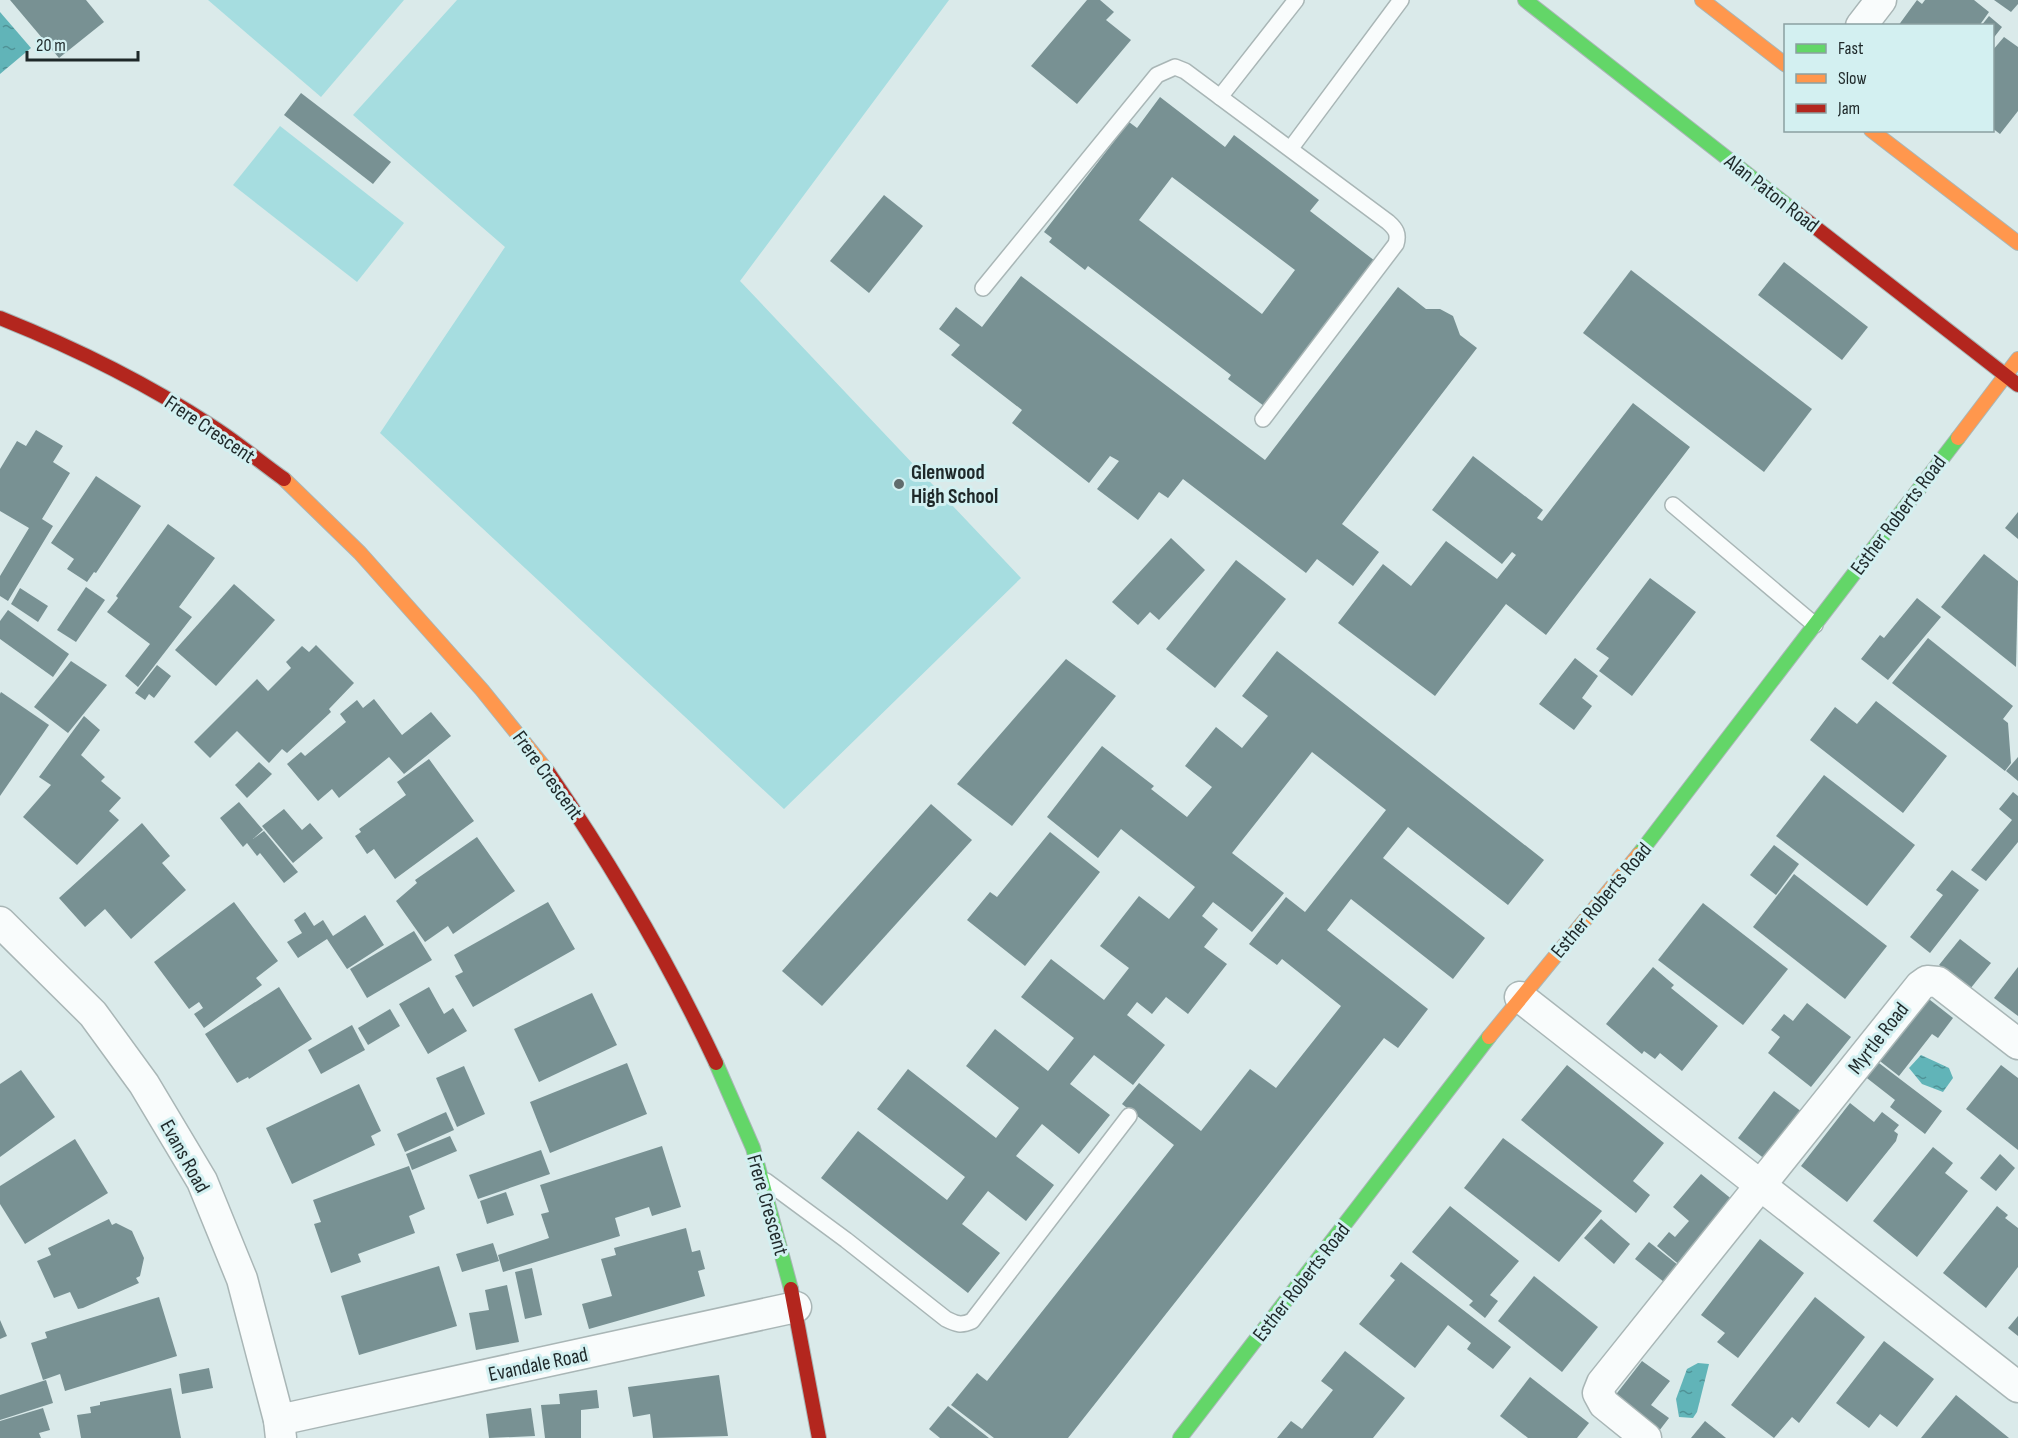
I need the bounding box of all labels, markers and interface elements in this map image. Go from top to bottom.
scale bar [27,24,138,62]
legend [1784,24,1994,132]
text: 20 m [36,35,66,56]
text: Fast [1838,38,1864,59]
text: Slow [1838,68,1867,89]
text: Jam [1837,98,1860,119]
street label: Alan Paton Road [1719,148,1824,238]
street label: Frere Crescent [160,390,260,469]
street label: Esther Roberts Road [1845,451,1951,580]
place label: Glenwood High School [911,460,998,509]
marker: Glenwood High School [892,477,906,491]
street label: Frere Crescent [507,726,588,825]
street label: Esther Roberts Road [1546,837,1657,963]
street label: Myrtle Road [1843,998,1914,1079]
street label: Evans Road [154,1115,215,1197]
street label: Frere Crescent [741,1152,794,1258]
street label: Esther Roberts Road [1247,1218,1355,1346]
street label: Evandale Road [486,1342,590,1387]

